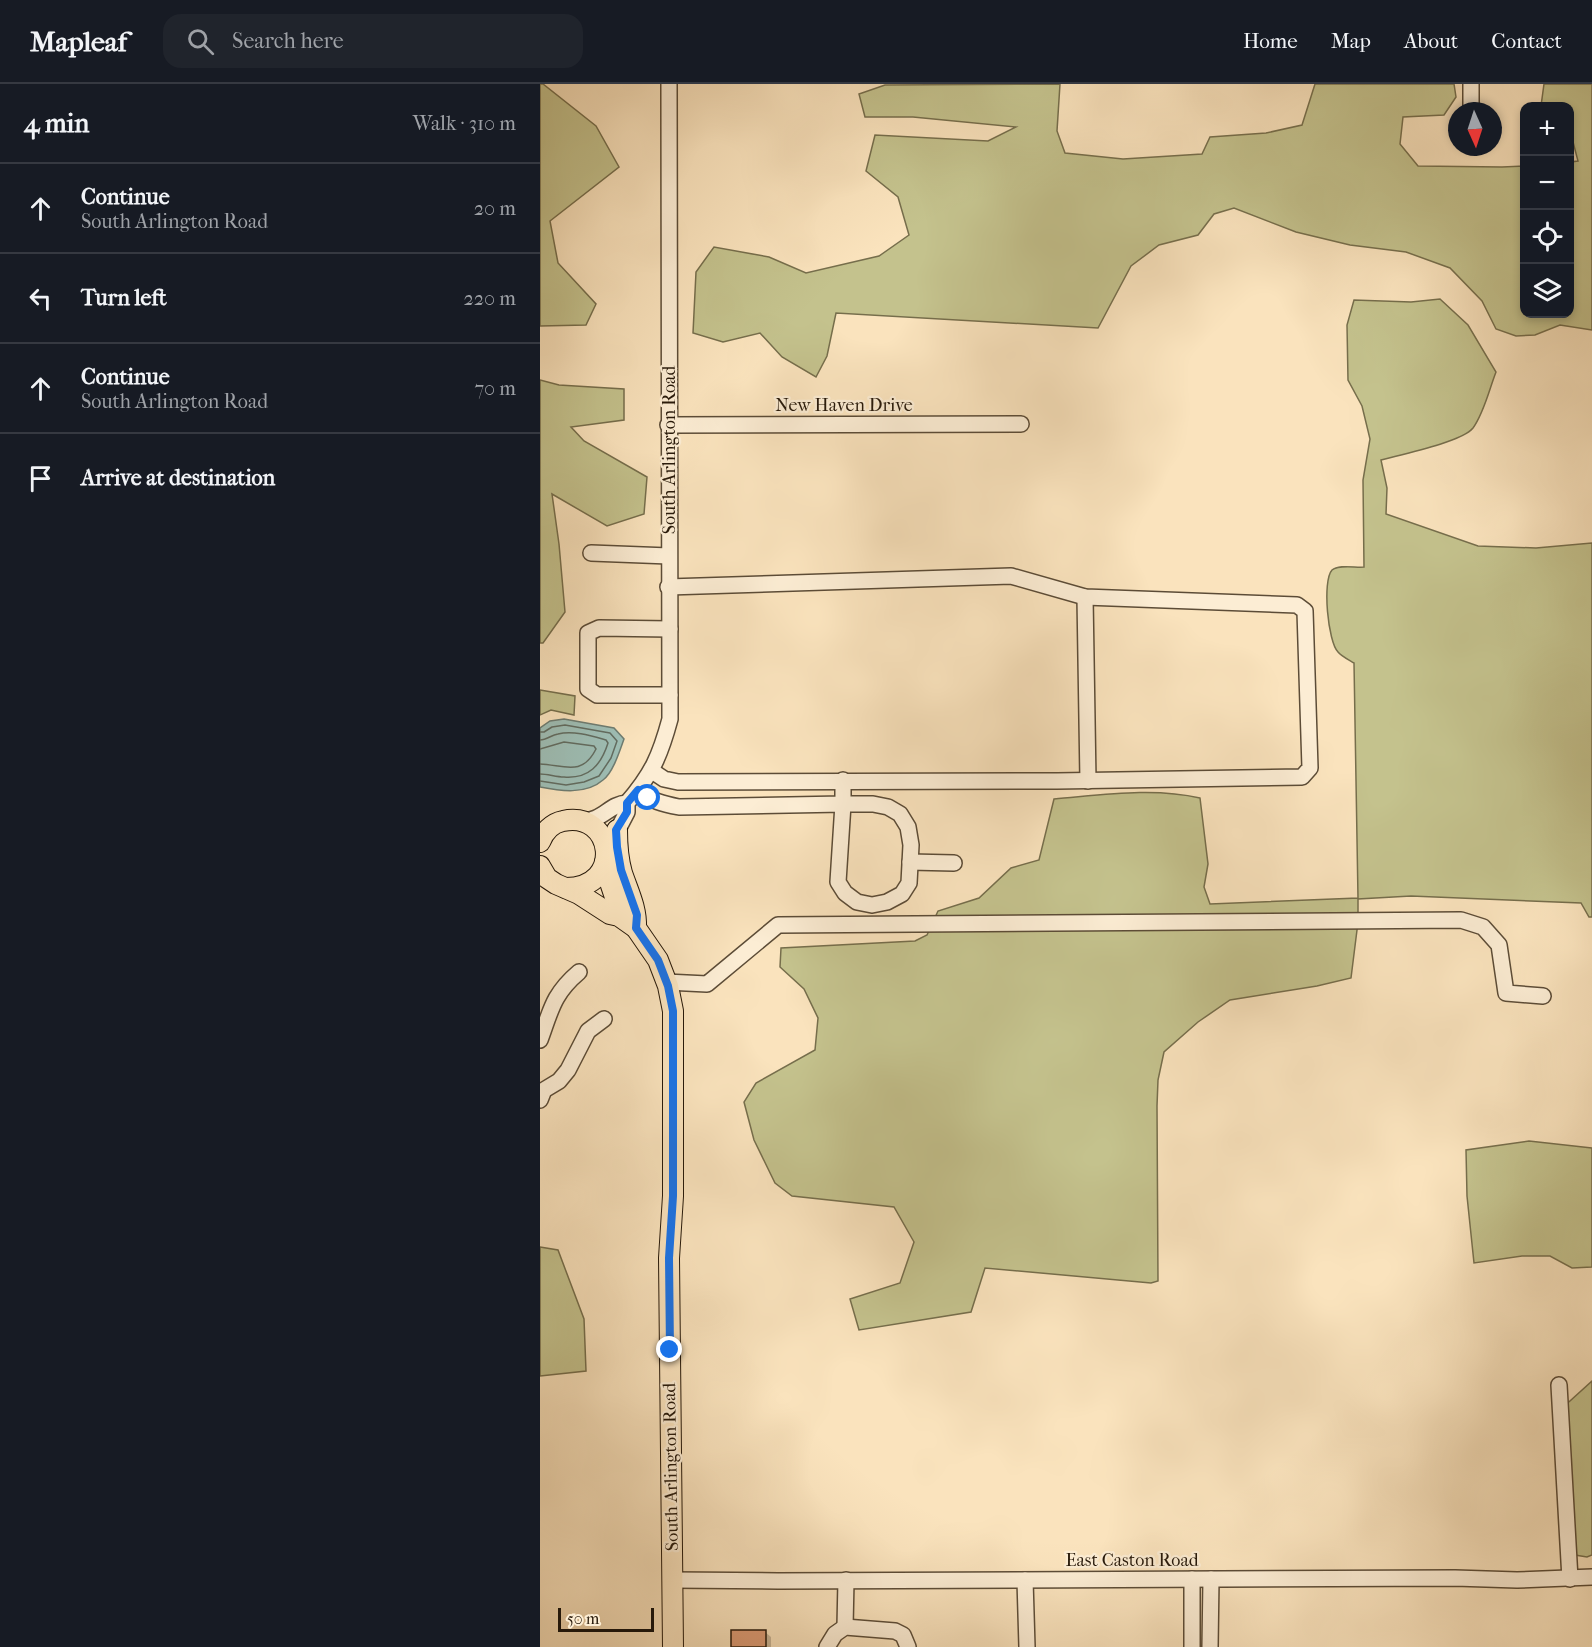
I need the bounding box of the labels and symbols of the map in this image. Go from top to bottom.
north arrow [1448,102,1502,156]
street label: South Arlington Road [659,366,680,534]
street label: New Haven Drive [775,395,913,416]
route start [634,784,660,810]
route end [656,1336,682,1362]
street label: South Arlington Road [659,1382,683,1551]
street label: East Caston Road [1065,1550,1199,1571]
scale bar [558,1605,654,1632]

